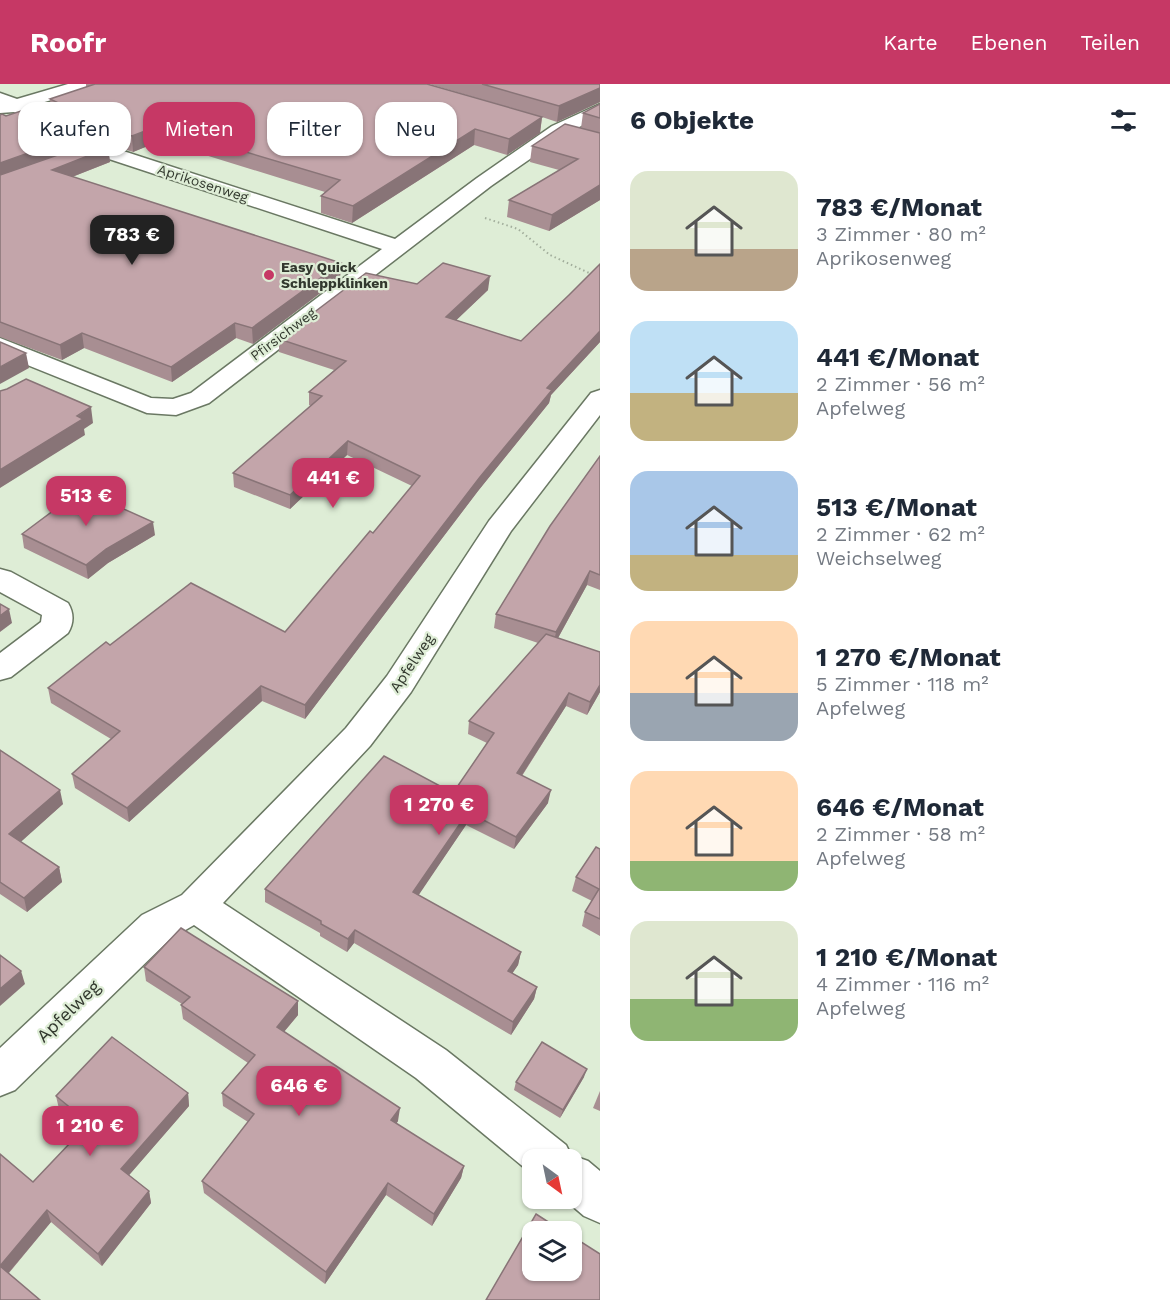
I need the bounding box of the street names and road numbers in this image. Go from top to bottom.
street label: Aprikosenweg [156,161,251,205]
street label: Pfirsichweg [247,304,319,364]
street label: Apfelweg [386,630,438,696]
street label: Apfelweg [32,975,104,1046]

